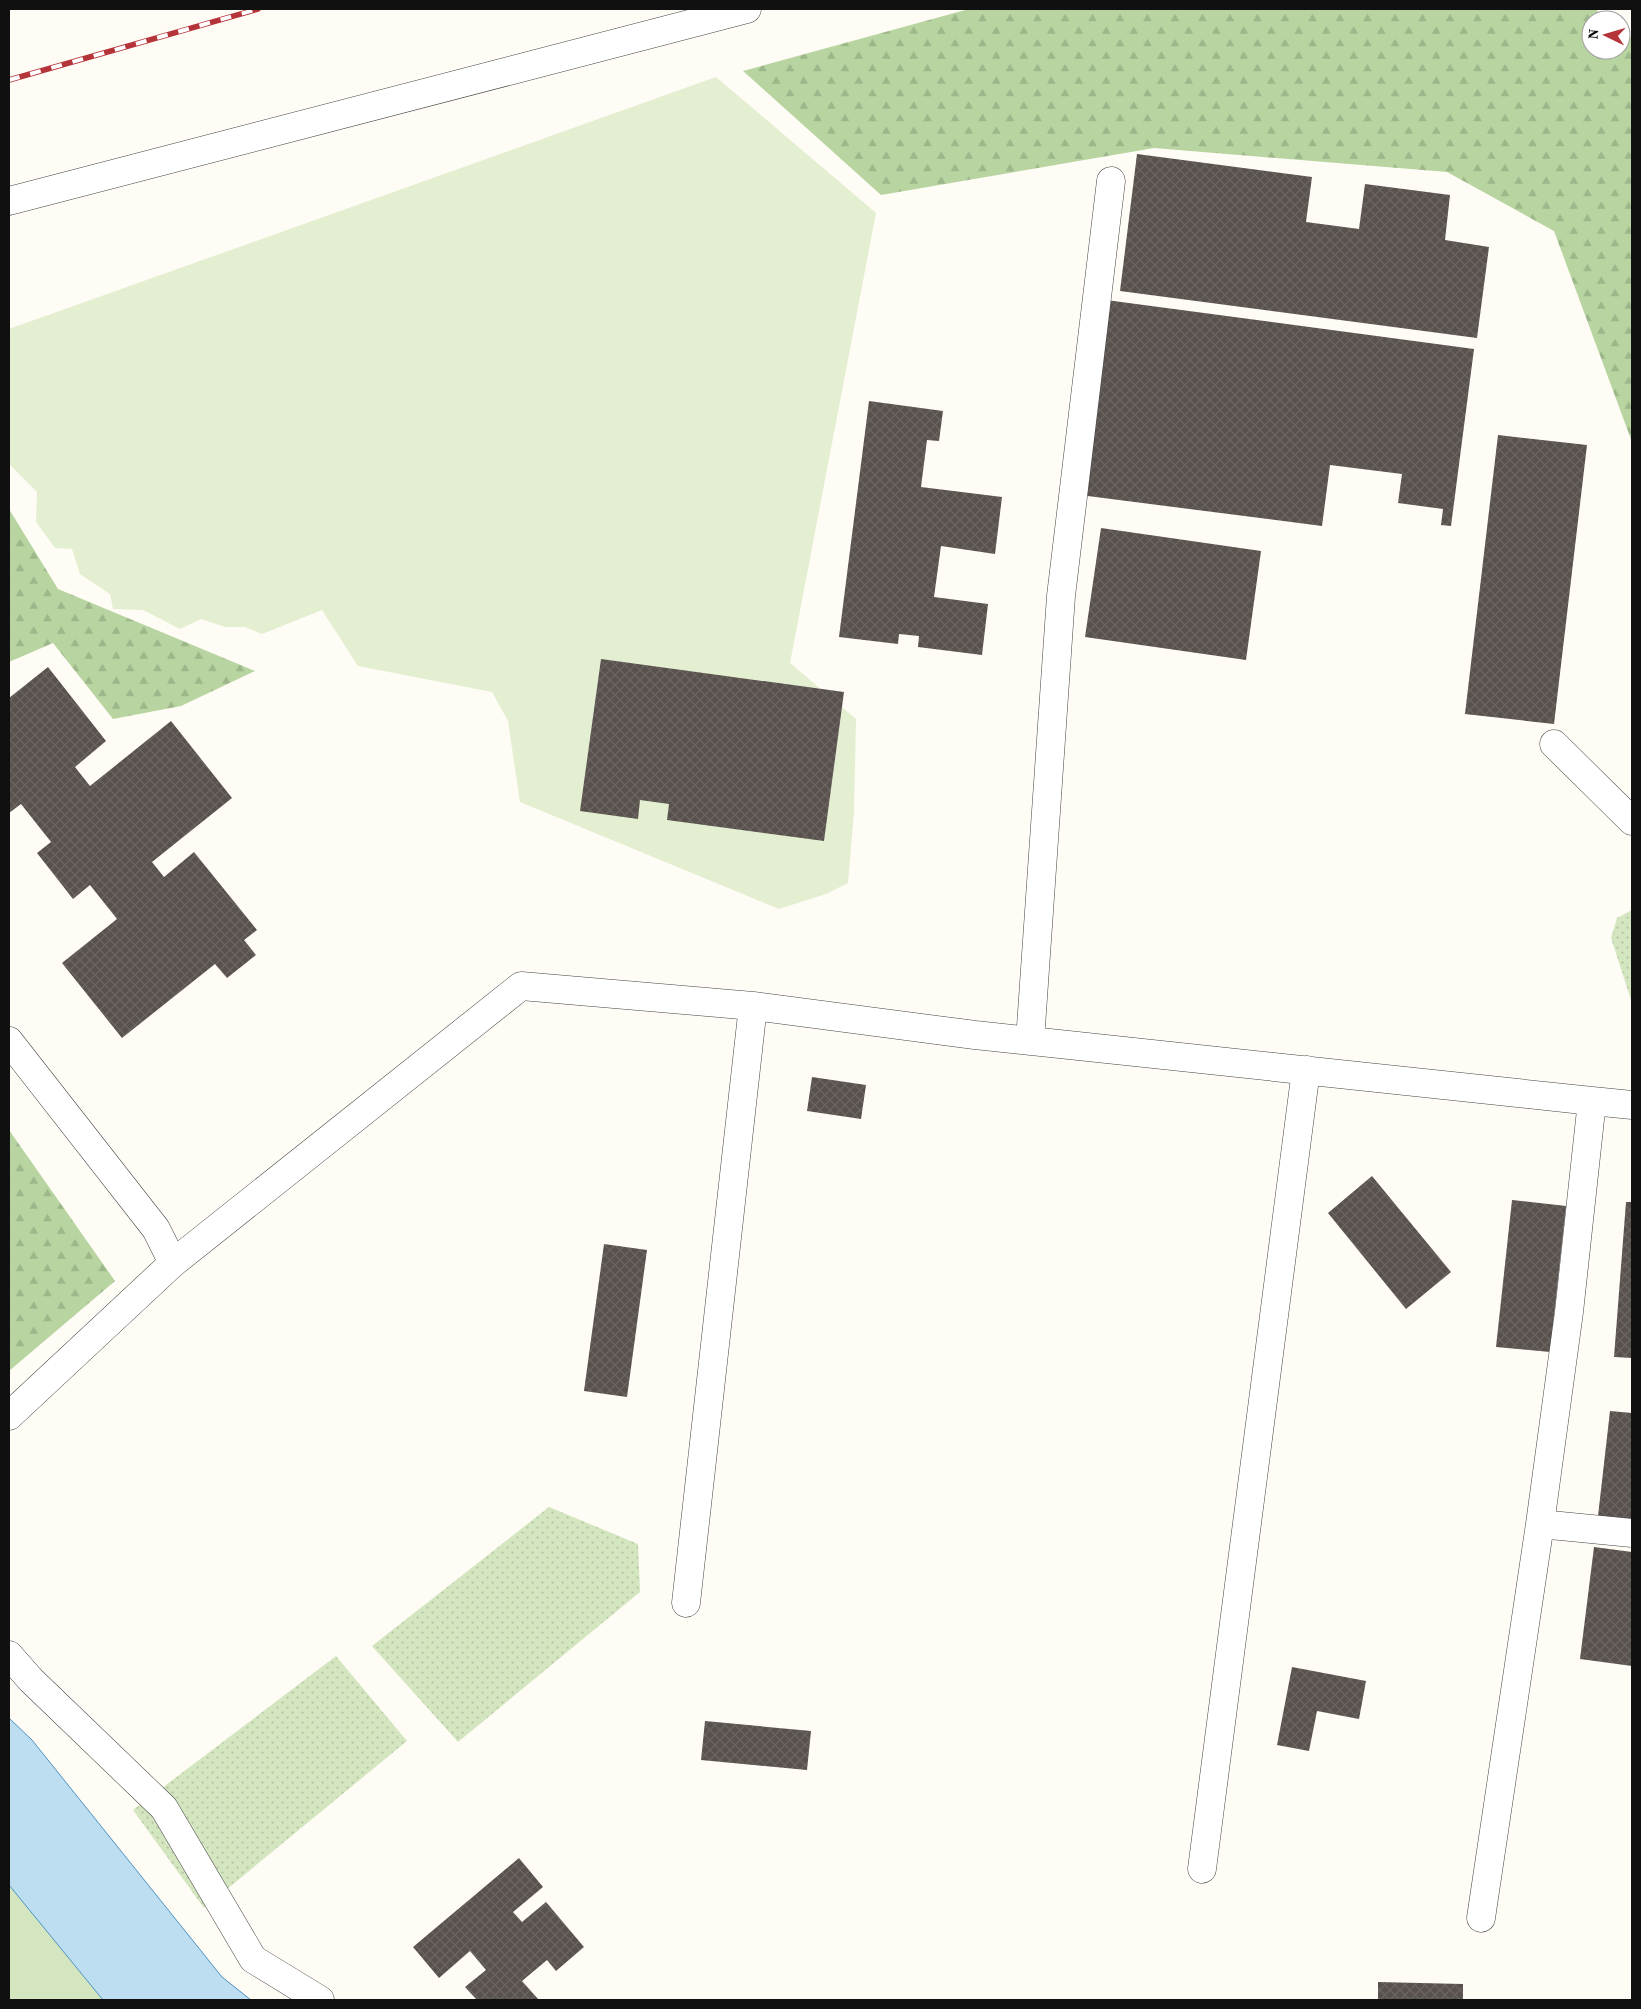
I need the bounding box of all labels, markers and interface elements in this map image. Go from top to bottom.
north arrow [1581,10,1631,60]
text: N [1583,28,1603,40]

